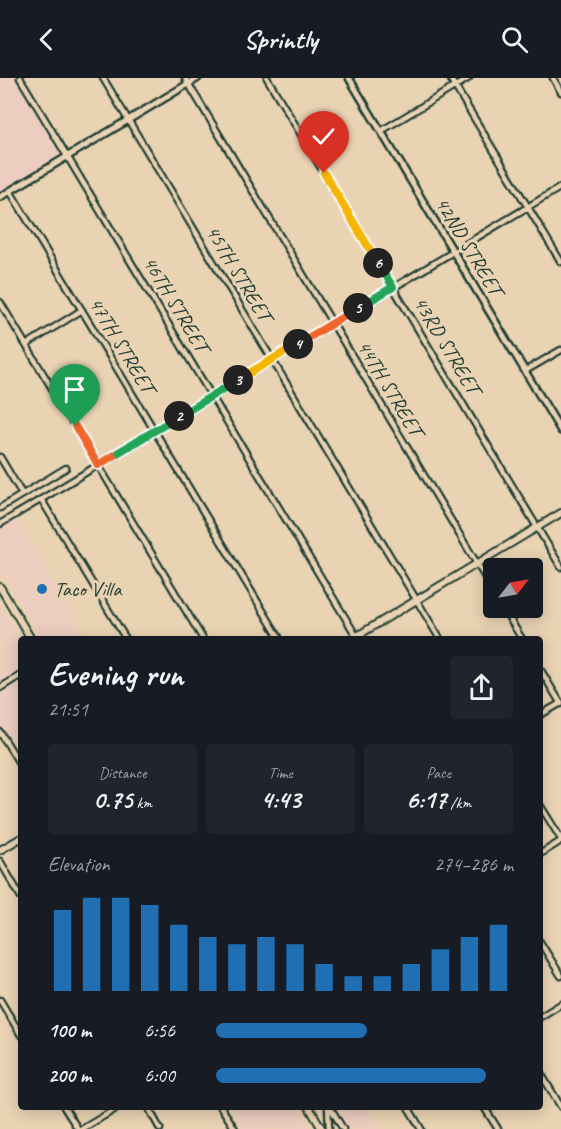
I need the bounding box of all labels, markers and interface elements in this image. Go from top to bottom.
text: Sprintly [244,22,317,56]
icon: back [30,23,63,56]
icon: search [498,23,531,56]
pin [298,111,349,173]
icon: check [307,120,340,153]
street label: 42ND STREET [429,192,511,305]
street label: 45TH STREET [200,220,281,330]
pin: 6 [363,248,393,278]
street label: 46TH STREET [137,251,218,361]
text: 6 [374,253,382,273]
street label: 43RD STREET [408,291,489,403]
street label: 47TH STREET [83,292,164,402]
pin: 5 [343,293,373,323]
text: 5 [355,298,361,318]
pin: 4 [283,329,313,359]
text: 4 [294,334,302,354]
street label: 44TH STREET [351,335,432,445]
pin [49,364,100,426]
pin: 3 [223,365,253,395]
text: 3 [234,370,242,390]
icon: arrive [58,373,91,406]
pin: 2 [164,401,194,431]
text: 2 [175,406,183,426]
north arrow [483,558,543,618]
map controls [483,558,543,618]
place label: Taco Villa [54,576,123,602]
marker: Taco Villa [35,582,49,596]
text: Evening run [48,653,183,695]
button: share [450,656,513,719]
text: 21:51 [48,697,88,722]
text: Distance [99,763,146,783]
text: Time [268,763,293,783]
text: Pace [426,763,451,783]
text: 0.75 [93,783,133,816]
text: 4:43 [260,783,301,816]
text: 6:17 [406,783,446,816]
text: km [133,793,152,813]
text: /km [446,793,471,813]
text: Elevation [48,852,110,877]
text: 274–286 m [434,852,513,877]
text: 100 m [48,1018,91,1043]
text: 6:56 [144,1018,175,1043]
text: 200 m [48,1063,91,1088]
text: 6:00 [144,1063,175,1088]

